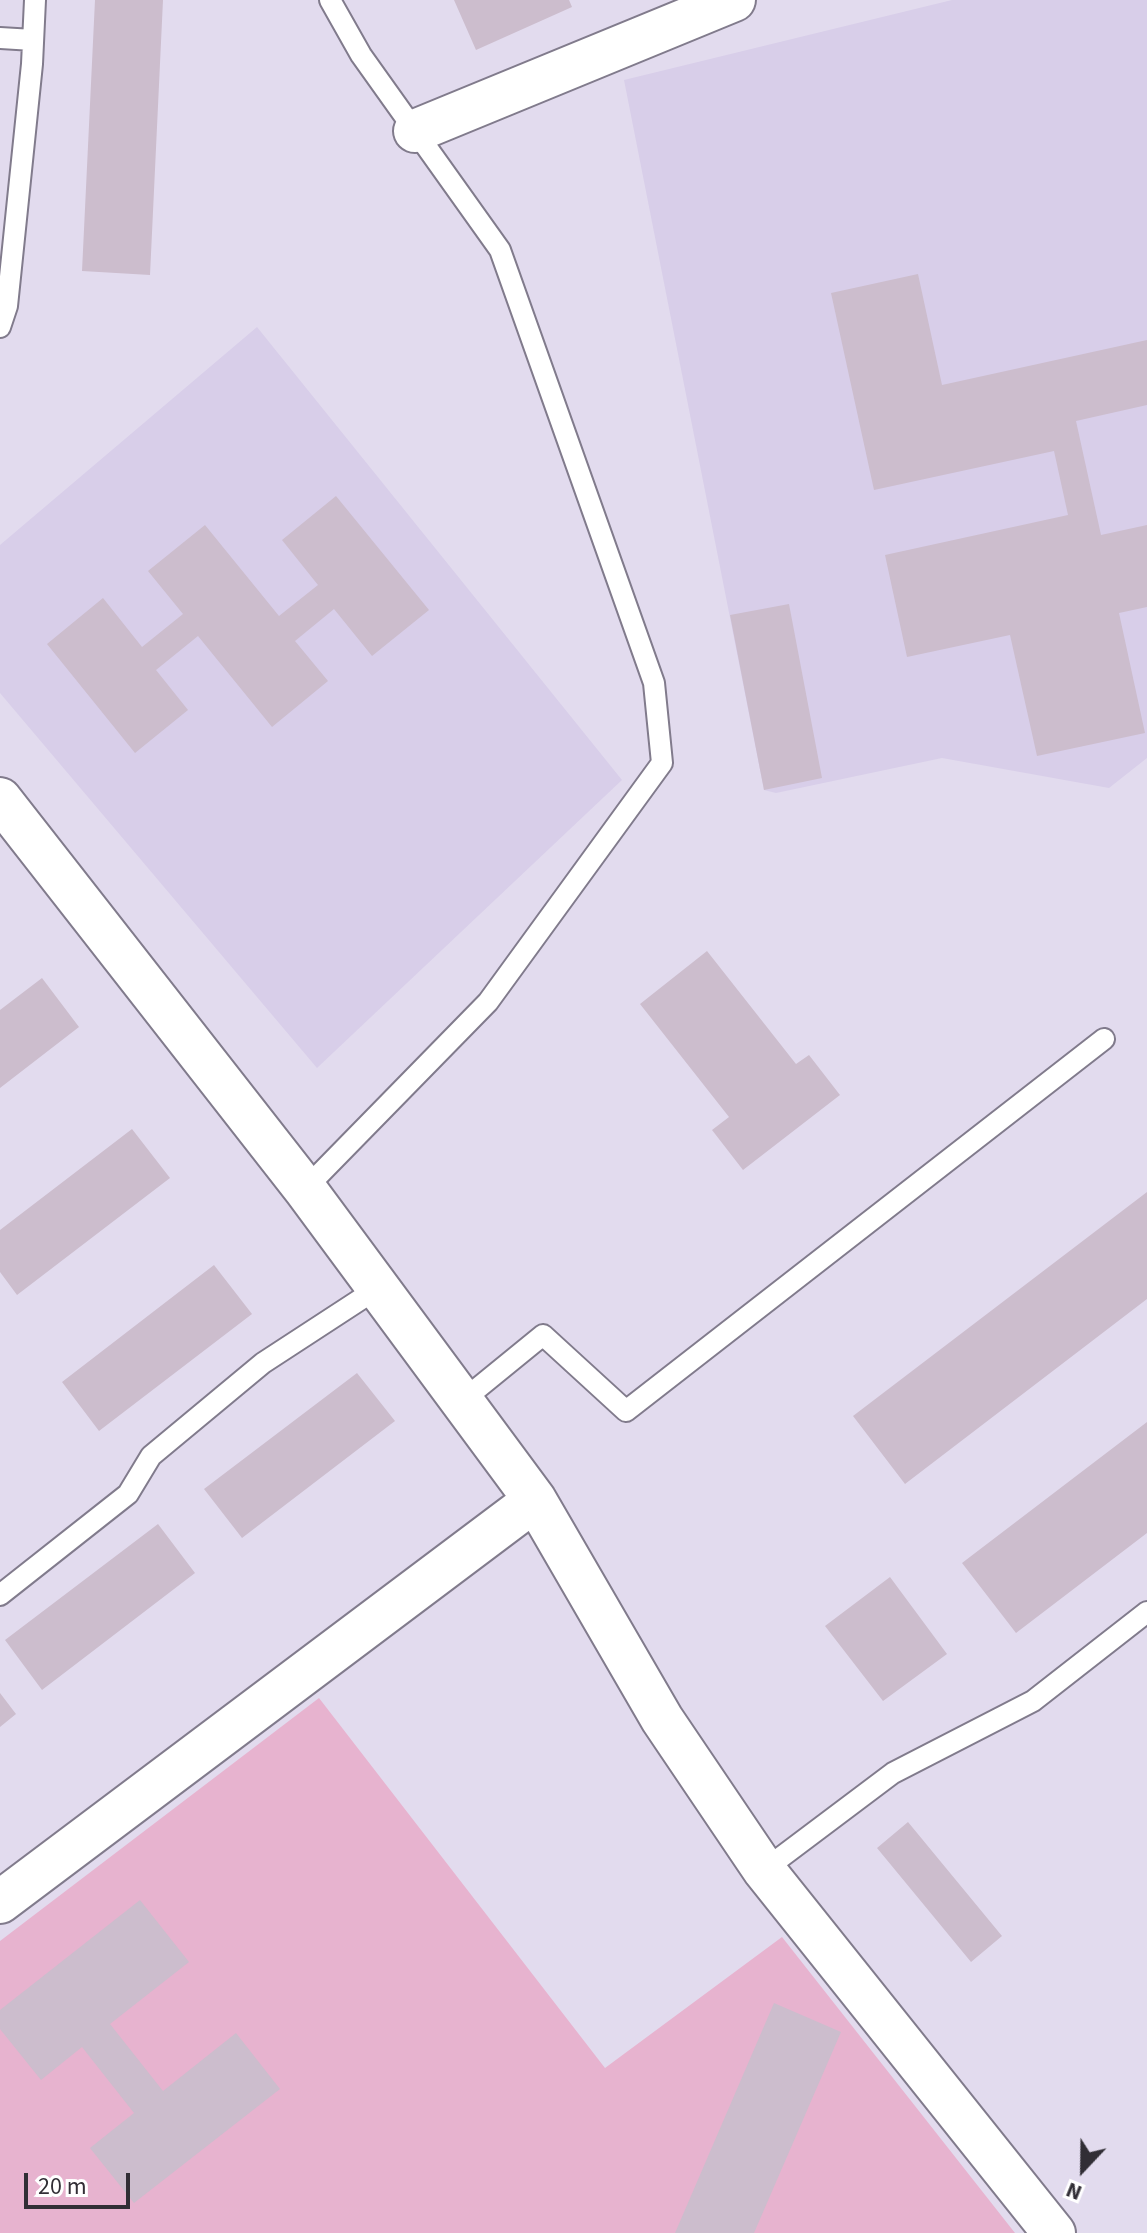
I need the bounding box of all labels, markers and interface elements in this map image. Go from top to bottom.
north arrow [1043,2129,1123,2209]
scale bar [28,2157,134,2207]
text: 20 m [38,2169,87,2204]
text: N [1061,2174,1087,2209]

